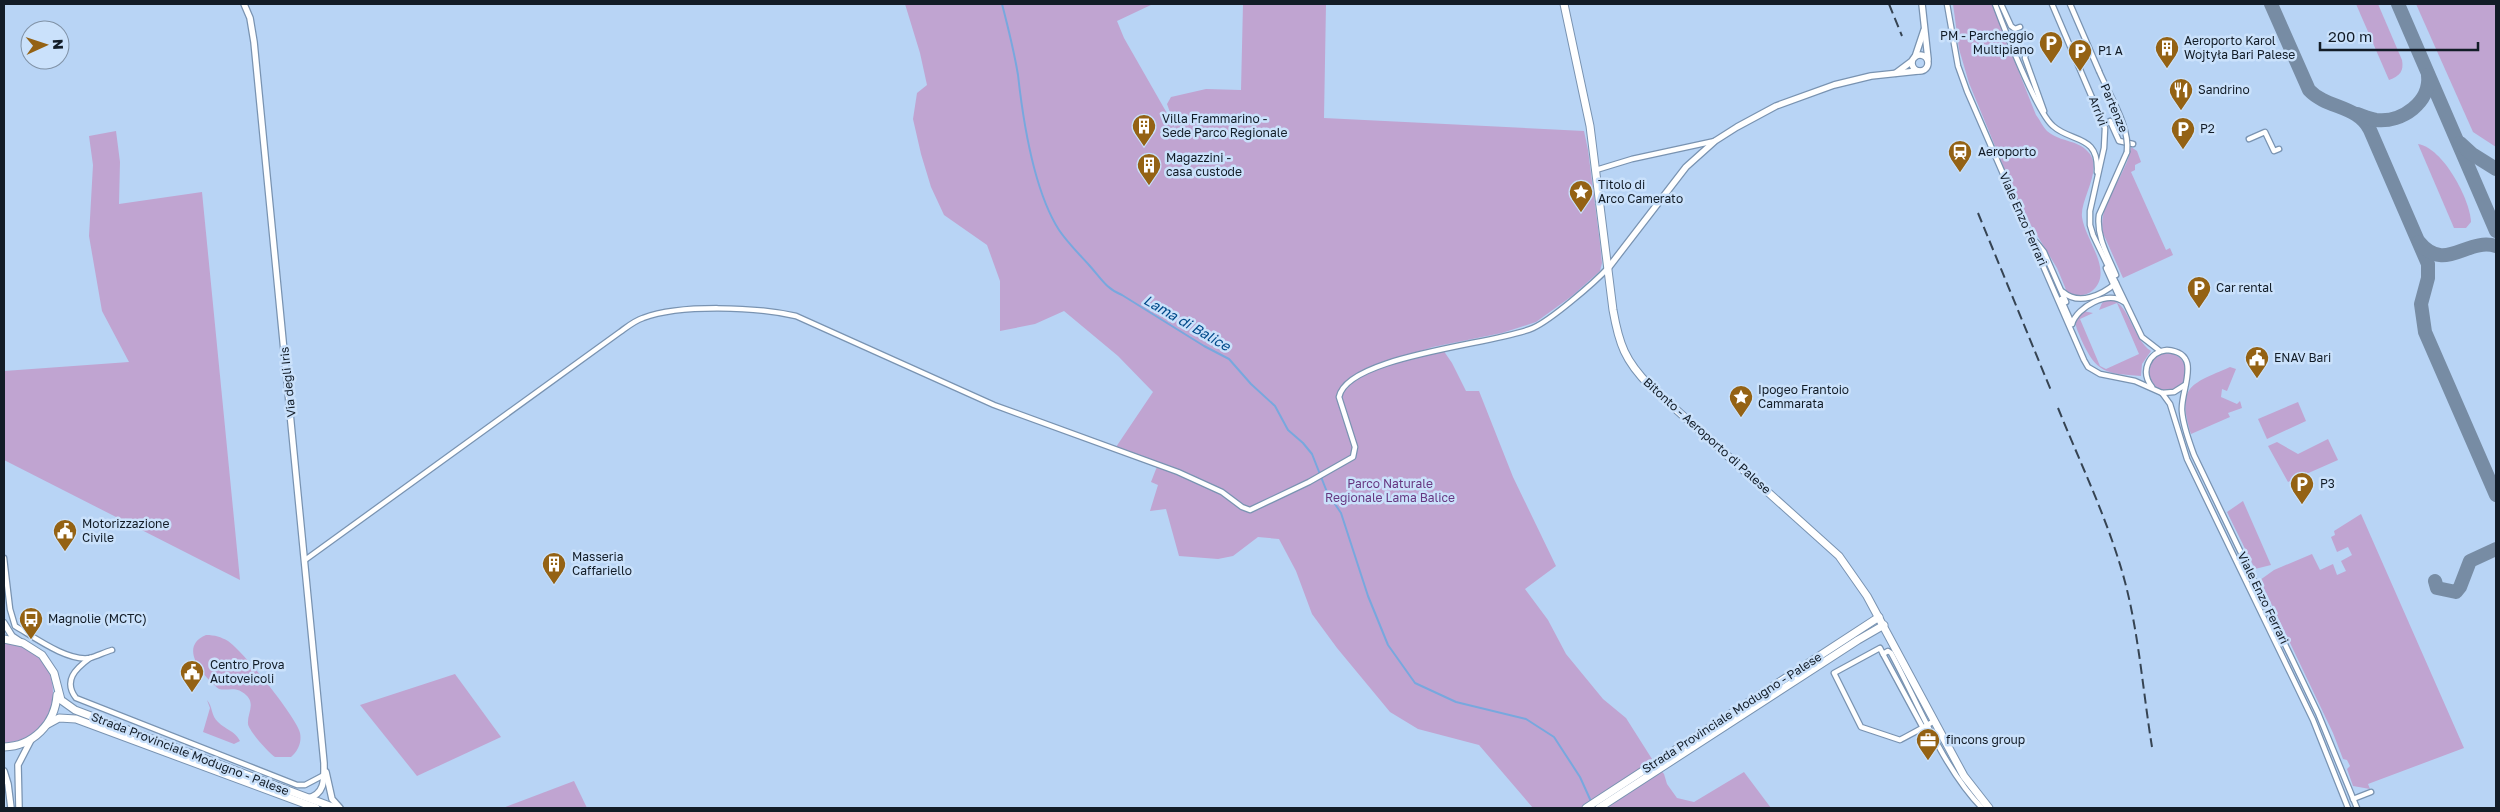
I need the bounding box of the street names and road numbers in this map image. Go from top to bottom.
street label: Partenze [2097,81,2131,135]
street label: Arrivi [2086,94,2111,128]
street label: Viale Enzo Ferrari [1996,170,2051,268]
street label: Via degli Iris [276,346,299,418]
street label: Bitonto - Aeroporto di Palese [1641,374,1774,497]
street label: Viale Enzo Ferrari [2235,549,2292,646]
street label: Strada Provinciale Modugno - Palese [1639,649,1824,776]
street label: Strada Provinciale Modugno - Palese [89,709,291,798]

